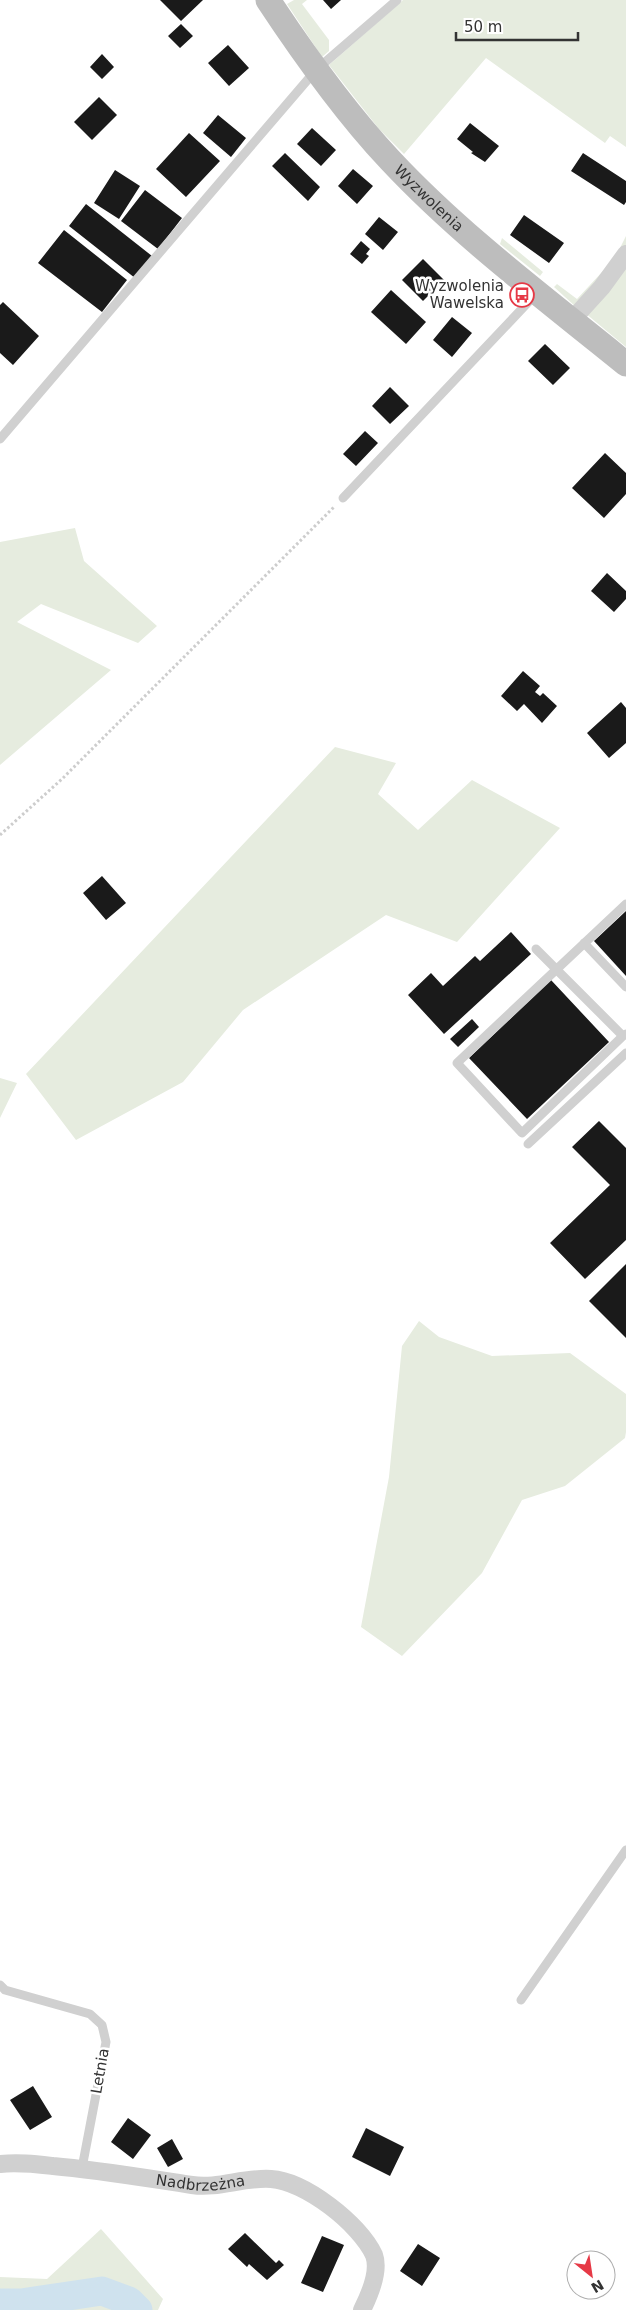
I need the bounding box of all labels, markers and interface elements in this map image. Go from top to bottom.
scale bar [456,10,578,42]
text: 50 m [464,18,502,36]
street label: Wyzwolenia [390,161,467,236]
place label: Wyzwolenia Wawelska [415,277,504,312]
bus stop icon: Wyzwolenia Wawelska [509,282,535,308]
street label: Letnia [87,2047,113,2095]
street label: Nadbrzeżna [155,2171,246,2195]
north arrow [566,2250,616,2300]
text: N [588,2276,607,2296]

